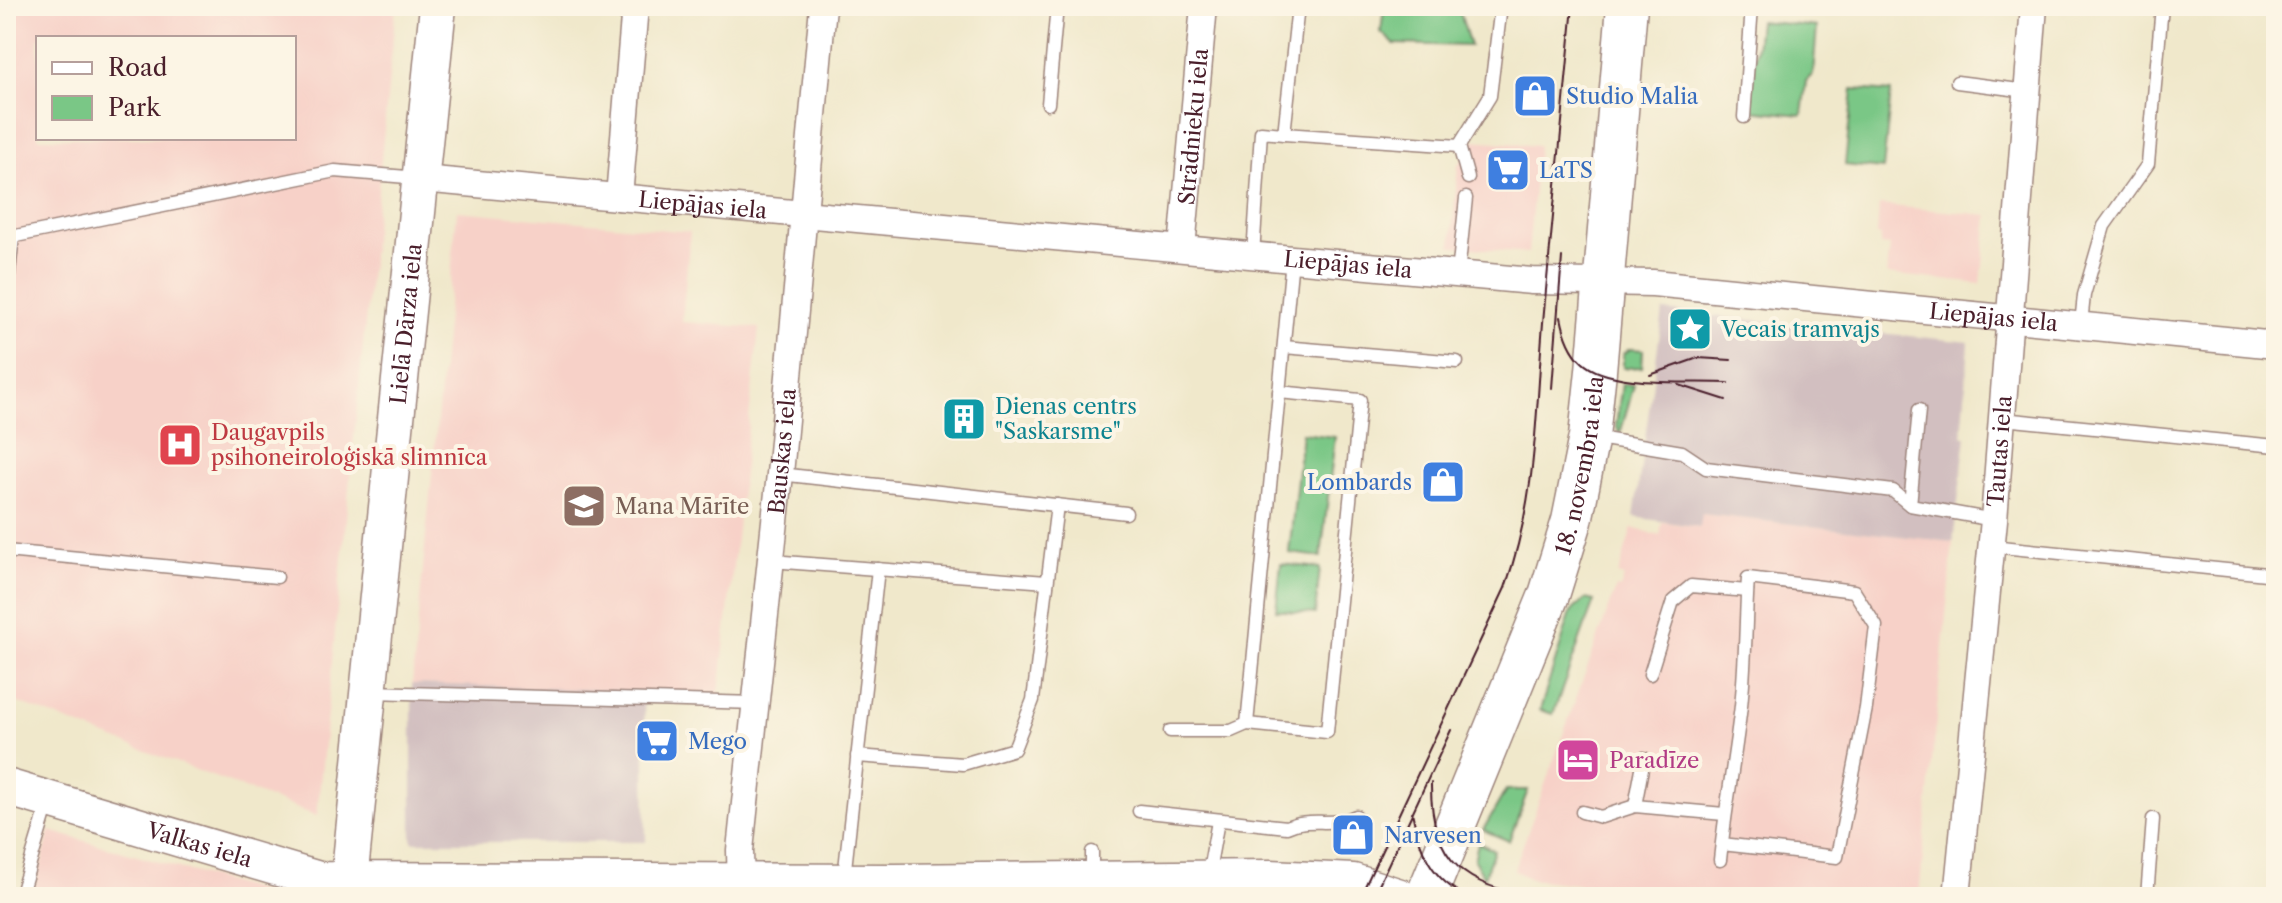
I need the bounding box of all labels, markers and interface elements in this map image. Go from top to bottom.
legend [36,36,296,140]
street label: Strādnieku iela [1173,47,1214,206]
text: Road [108,53,168,82]
shop icon: Studio Malia [1511,72,1559,120]
place label: Studio Malia [1566,83,1699,110]
text: Park [108,93,161,122]
supermarket icon: LaTS [1484,146,1532,194]
place label: LaTS [1539,157,1593,184]
street label: Liepājas iela [637,186,769,225]
street label: Lielā Dārza iela [385,242,428,406]
street label: Liepājas iela [1283,245,1414,284]
street label: Liepājas iela [1928,298,2060,337]
place icon: Vecais tramvajs [1666,305,1714,353]
place label: Vecais tramvajs [1720,316,1880,343]
street label: 18. novembra iela [1549,374,1609,558]
street label: Bauskas iela [763,387,802,516]
place label: Dienas centrs "Saskarsme" [995,393,1137,445]
street label: Tautas iela [1982,394,2018,508]
building icon: Dienas centrs "Saskarsme" [940,395,988,443]
place label: Daugavpils psihoneiroloģiskā slimnīca [211,419,488,471]
hospital icon: Daugavpils psihoneiroloģiskā slimnīca [156,421,204,469]
shop icon: Lombards [1419,458,1467,506]
place label: Lombards [1307,469,1412,496]
school or university icon: Mana Mārīte [560,482,608,530]
place label: Mana Mārīte [615,493,749,520]
supermarket icon: Mego [633,717,681,765]
place label: Mego [688,728,747,755]
hotel icon: Paradīze [1554,736,1602,784]
place label: Paradīze [1609,747,1699,774]
shop icon: Narvesen [1329,811,1377,859]
street label: Valkas iela [143,816,256,874]
place label: Narvesen [1384,822,1482,849]

